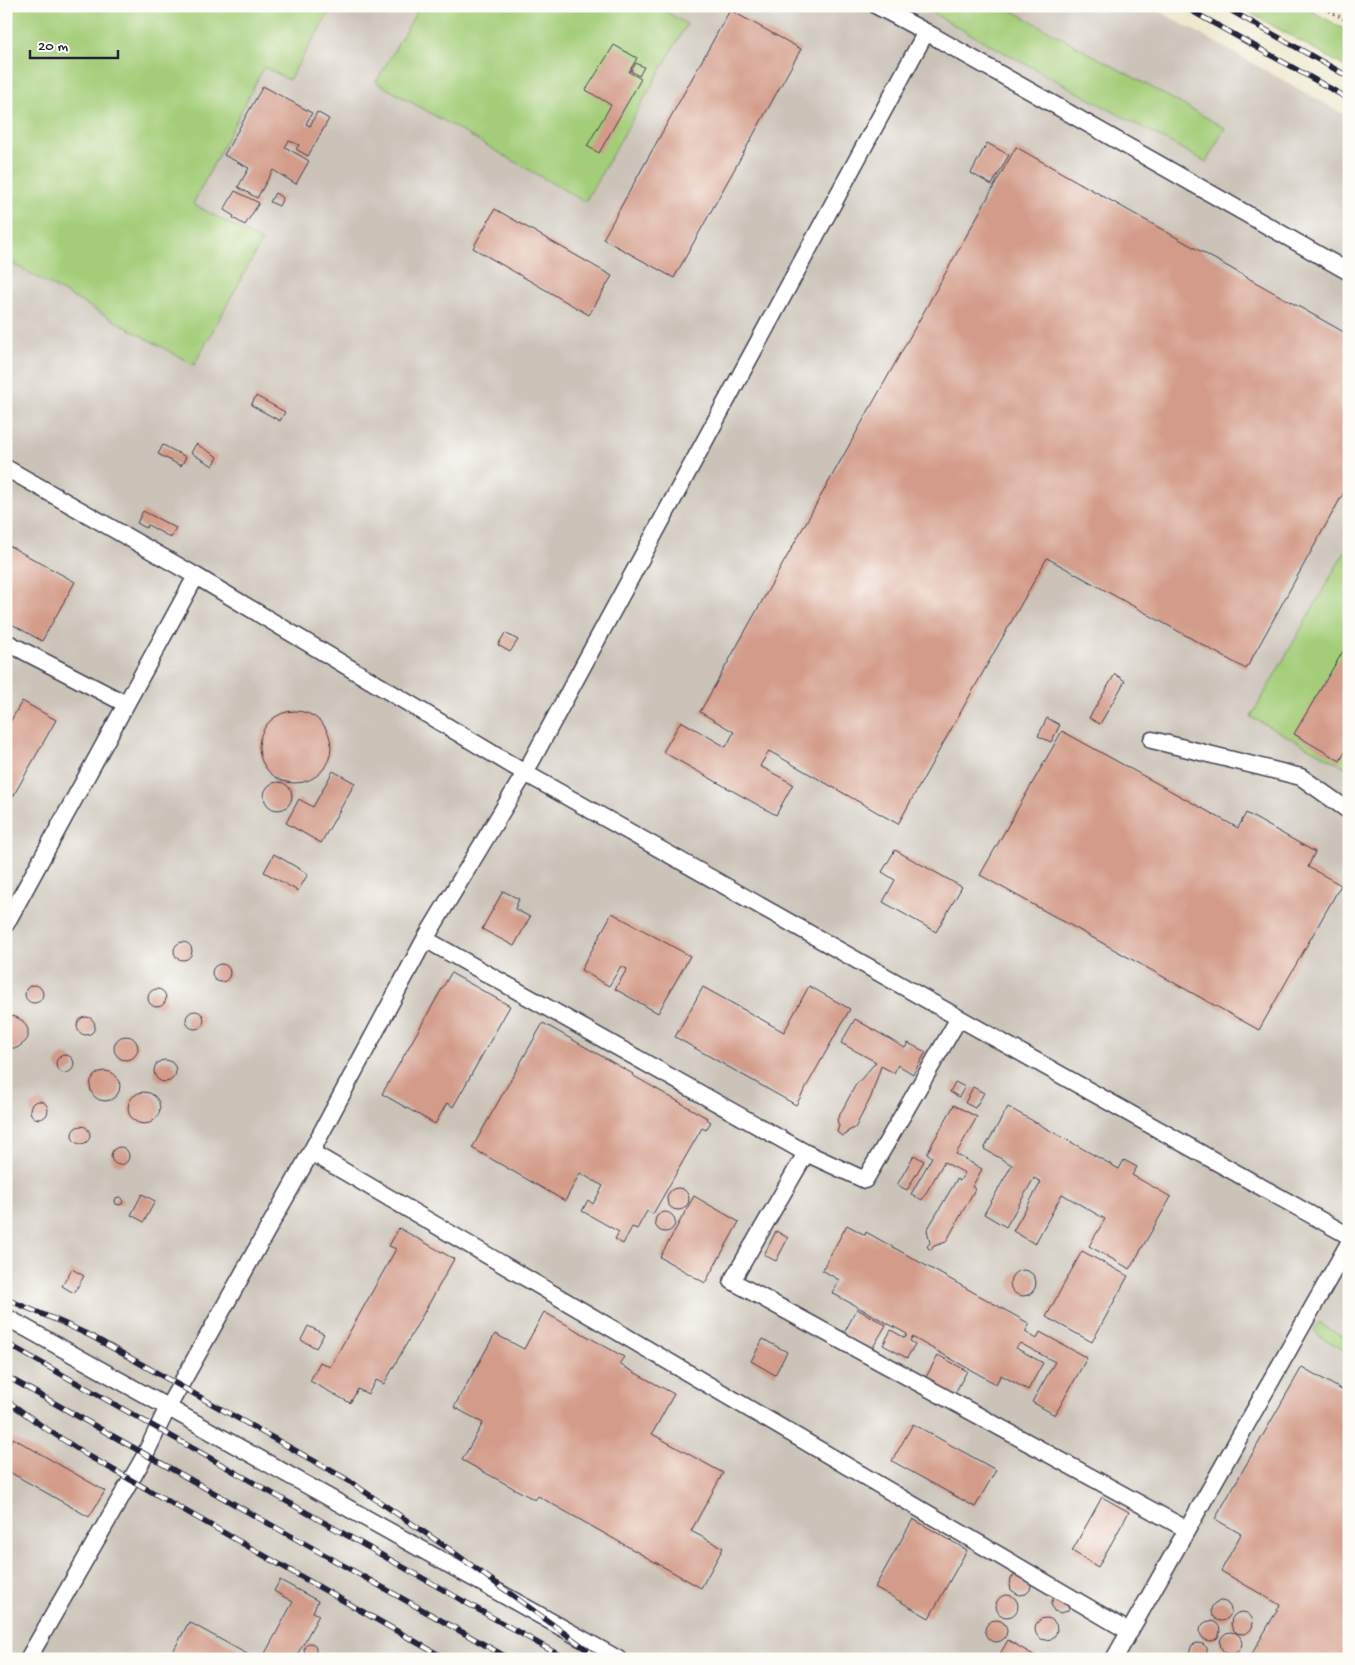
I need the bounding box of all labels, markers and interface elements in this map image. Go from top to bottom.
scale bar [30,28,118,60]
text: 20 m [38,38,68,56]

